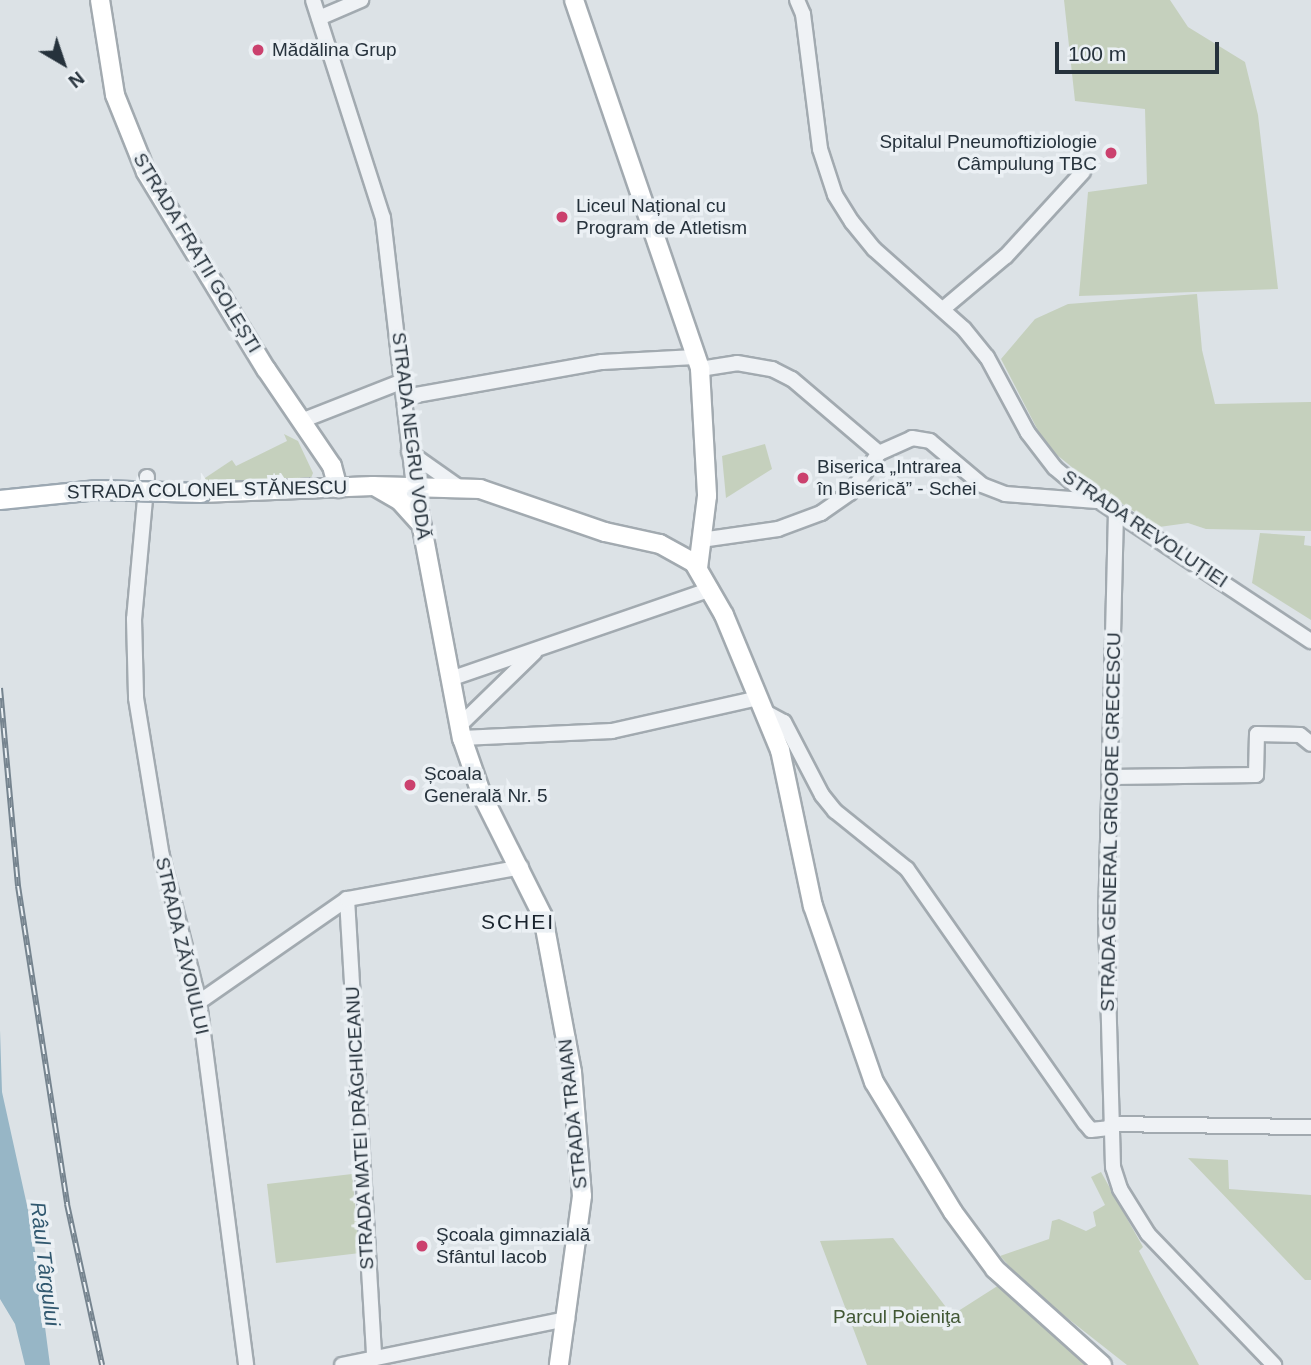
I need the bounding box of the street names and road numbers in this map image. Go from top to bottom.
street label: STRADA FRAȚII GOLEȘTI [128,148,266,358]
street label: STRADA NEGRU VODĂ [387,330,435,542]
street label: STRADA REVOLUȚIEI [1058,465,1232,593]
street label: STRADA COLONEL STĂNESCU [66,476,348,504]
street label: STRADA GENERAL GRIGORE GRECESCU [1096,631,1126,1013]
street label: STRADA ZĂVOIULUI [150,854,214,1038]
street label: STRADA MATEI DRĂGHICEANU [341,985,379,1271]
street label: STRADA TRAIAN [554,1037,592,1191]

